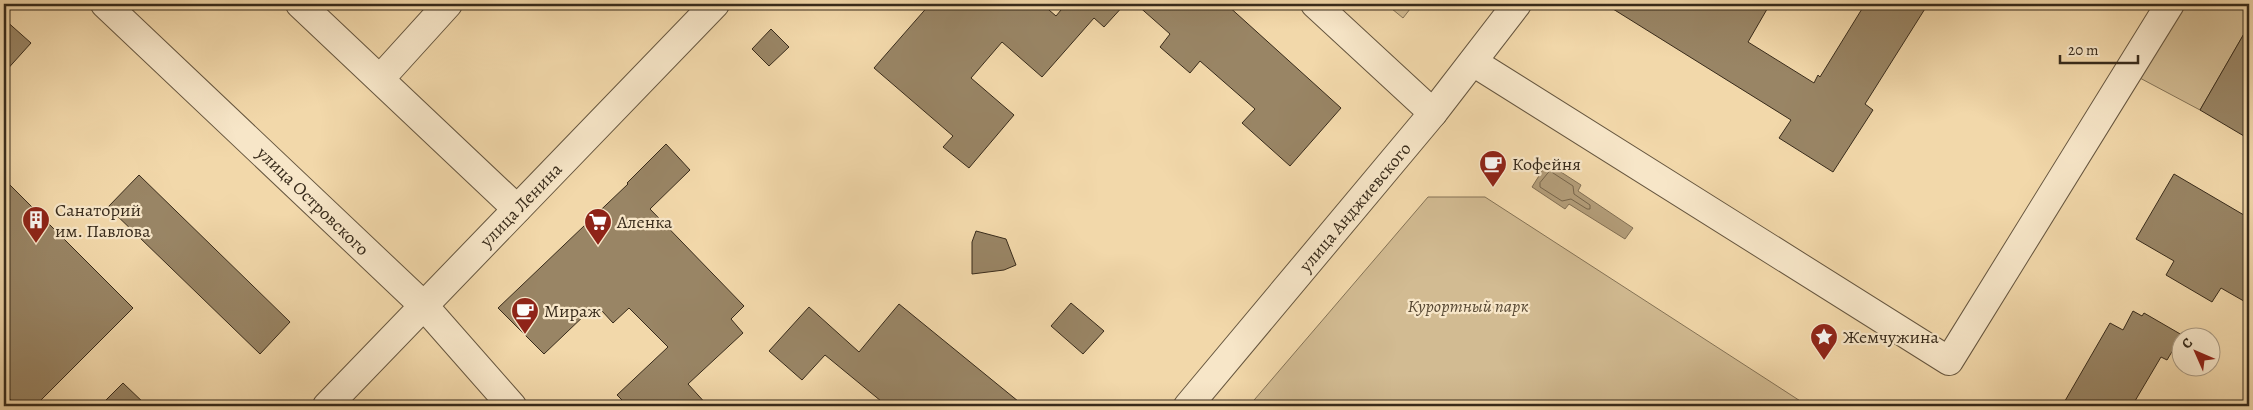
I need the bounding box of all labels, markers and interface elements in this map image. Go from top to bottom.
scale bar [2060,32,2138,64]
text: 20 m [2068,40,2099,60]
street label: улица Анджиевского [1293,137,1416,278]
street label: улица Островского [251,140,374,261]
cafe icon: Кофейня [1478,149,1508,188]
place label: Кофейня [1512,152,1581,176]
street label: улица Ленина [474,157,568,253]
place label: Санаторий им. Павлова [55,198,151,243]
building icon: Санаторий им. Павлова [21,205,51,244]
supermarket icon: Аленка [583,207,613,246]
place label: Аленка [616,210,673,234]
park label: Курортный парк [1407,294,1529,318]
cafe icon: Мираж [510,296,540,335]
place label: Мираж [544,299,601,323]
place icon: Жемчужина [1809,322,1839,361]
place label: Жемчужина [1843,325,1939,349]
north arrow [2170,328,2220,378]
text: С [2177,333,2197,353]

